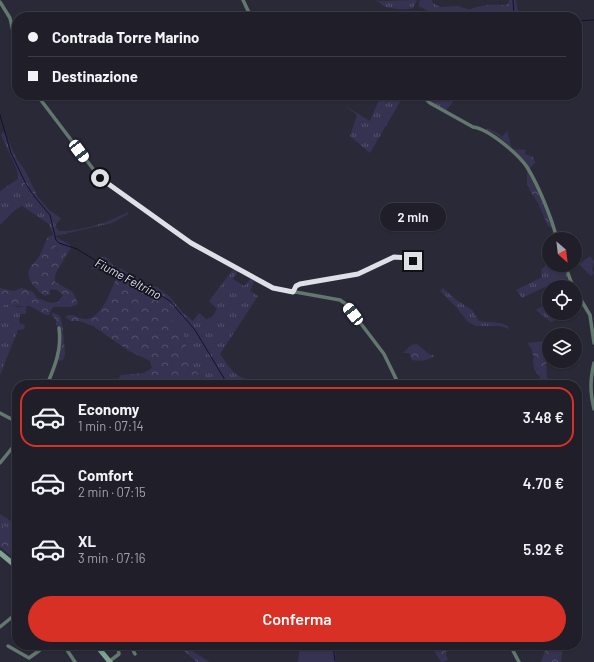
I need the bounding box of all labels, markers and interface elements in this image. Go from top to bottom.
text: Contrada Torre Marino [52,28,199,46]
text: Destinazione [52,67,138,85]
car [67,138,91,164]
route start [91,169,109,187]
callout: 2 min [380,203,446,231]
text: 2 min [398,209,428,225]
north arrow [542,232,582,272]
map controls [542,232,582,368]
route end [404,252,422,270]
water label: Fiume Feltrino [93,255,164,301]
button: locate [542,280,582,320]
car [341,301,365,327]
button: layers [542,328,582,368]
icon: car [30,399,66,435]
text: Economy [78,400,139,418]
text: 3.48 € [523,408,564,426]
text: 1 min · 07:14 [78,418,144,434]
icon: car [30,465,66,501]
text: Comfort [78,466,133,484]
text: 4.70 € [523,474,564,492]
text: 2 min · 07:15 [78,484,146,500]
icon: car [30,531,66,567]
text: XL [78,532,96,550]
text: 5.92 € [523,540,564,558]
text: 3 min · 07:16 [78,550,145,566]
button: Conferma [28,596,566,642]

